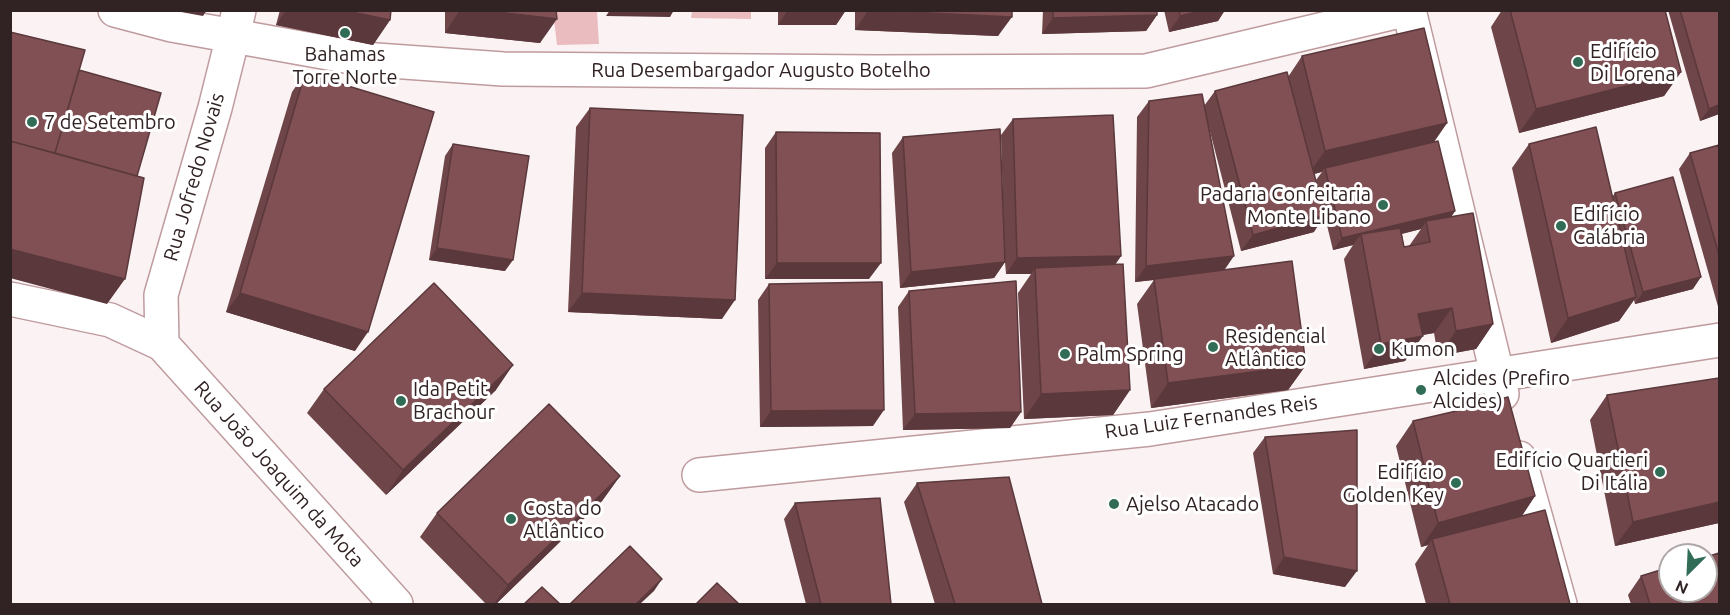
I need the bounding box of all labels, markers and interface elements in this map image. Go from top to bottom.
marker: Bahamas Torre Norte [338,26,352,40]
place label: Edifício Di Lorena [1590,39,1676,86]
place label: Bahamas Torre Norte [292,42,398,89]
marker: Edifício Di Lorena [1571,55,1585,69]
street label: Rua Desembargador Augusto Botelho [591,58,931,82]
street label: Rua Jofredo Novais [158,90,230,264]
place label: 7 de Setembro [44,110,176,134]
marker: 7 de Setembro [25,115,39,129]
place label: Padaria Confeitaria Monte Libano [1200,182,1371,229]
marker: Padaria Confeitaria Monte Libano [1376,198,1390,212]
place label: Edifício Calábria [1573,202,1646,249]
marker: Edifício Calábria [1554,219,1568,233]
place label: Residencial Atlântico [1225,324,1326,371]
place label: Kumon [1391,337,1455,361]
marker: Residencial Atlântico [1206,340,1220,354]
place label: Palm Spring [1077,342,1184,366]
marker: Kumon [1372,342,1386,356]
marker: Palm Spring [1058,347,1072,361]
place label: Alcides (Prefiro Alcides) [1433,366,1570,413]
street label: Rua João Joaquim da Mota [189,376,369,572]
place label: Ida Petit Brachour [413,377,495,424]
marker: Alcides (Prefiro Alcides) [1414,383,1428,397]
street label: Rua Luiz Fernandes Reis [1103,390,1319,444]
marker: Ida Petit Brachour [394,394,408,408]
place label: Edifício Quartieri Di Itália [1496,448,1648,495]
place label: Edifício Golden Key [1342,460,1444,507]
marker: Edifício Quartieri Di Itália [1653,465,1667,479]
marker: Edifício Golden Key [1449,476,1463,490]
place label: Ajelso Atacado [1126,492,1259,516]
place label: Costa do Atlântico [523,496,604,543]
marker: Ajelso Atacado [1107,497,1121,511]
marker: Costa do Atlântico [504,512,518,526]
north arrow [1658,543,1718,603]
text: N [1672,577,1691,598]

